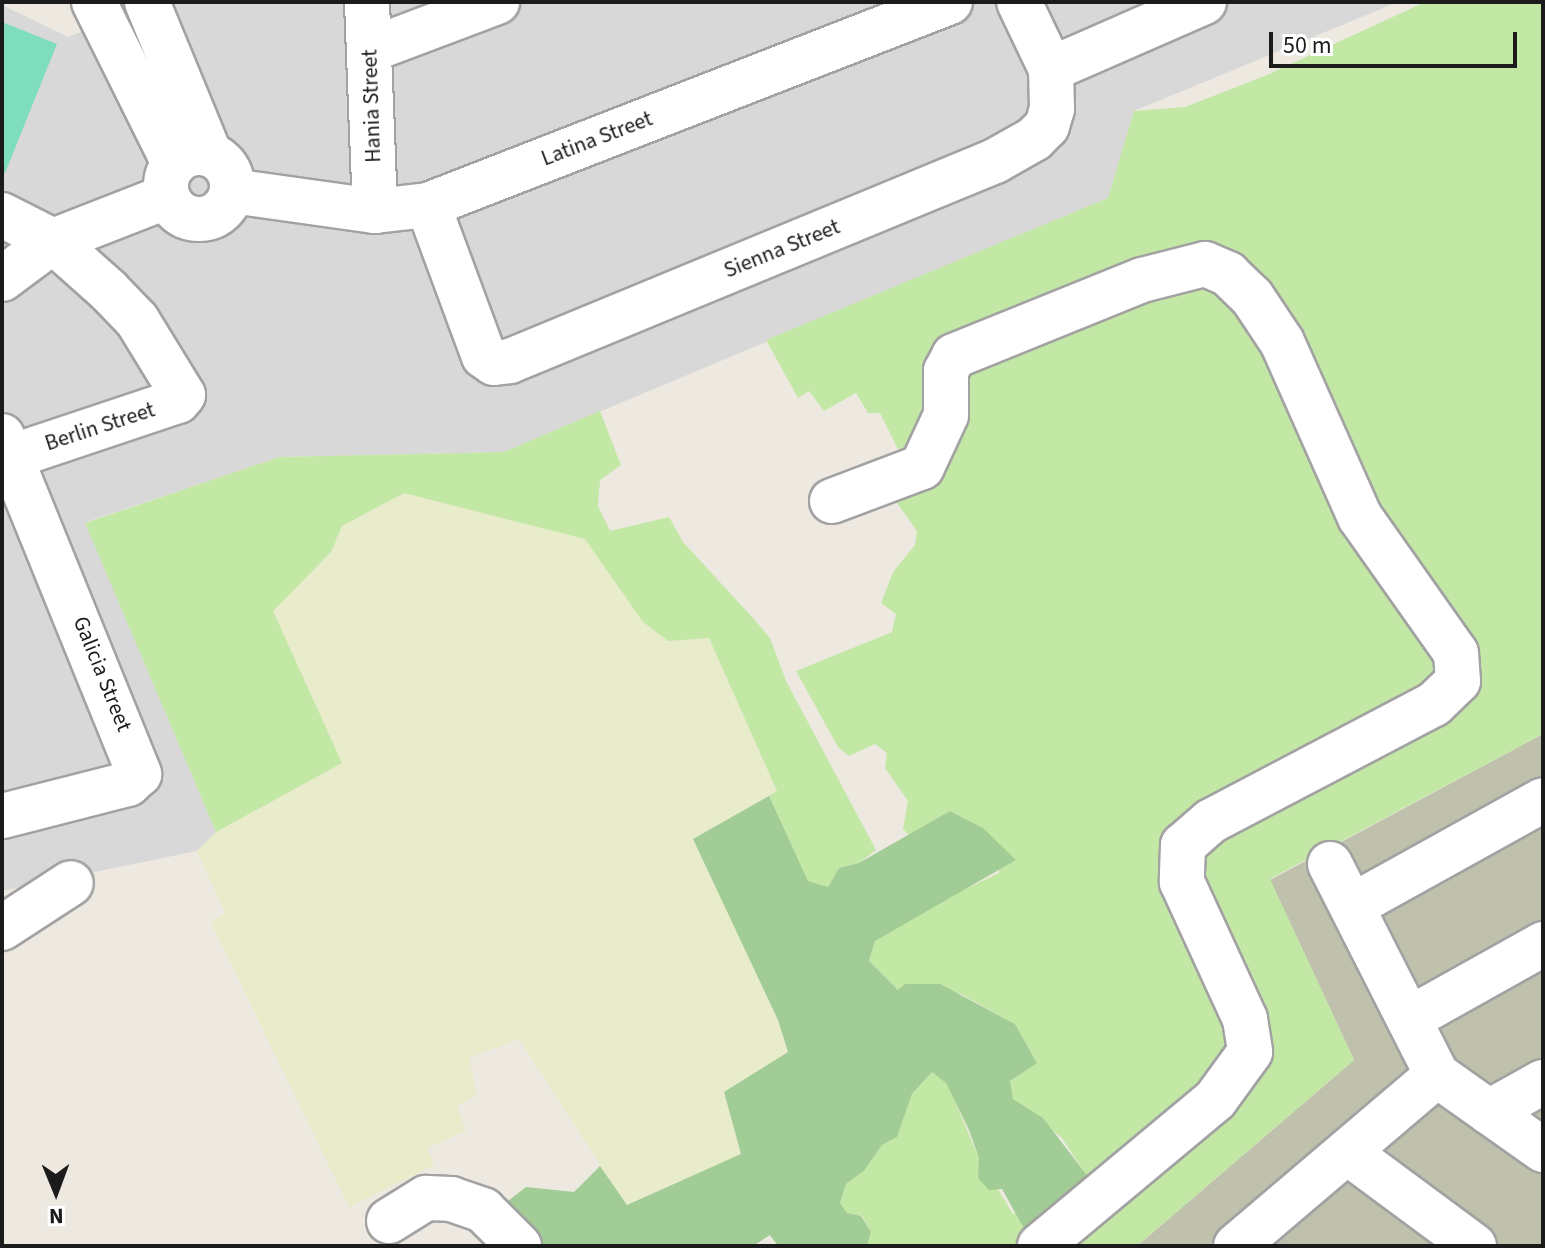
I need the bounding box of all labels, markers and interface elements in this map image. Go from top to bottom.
scale bar [1273,16,1521,66]
text: 50 m [1283,28,1332,63]
street label: Hania Street [357,49,387,163]
street label: Latina Street [538,106,656,172]
street label: Sienna Street [720,214,844,284]
street label: Berlin Street [42,397,158,457]
street label: Galicia Street [67,613,137,735]
north arrow [16,1152,96,1232]
text: N [49,1200,64,1232]

